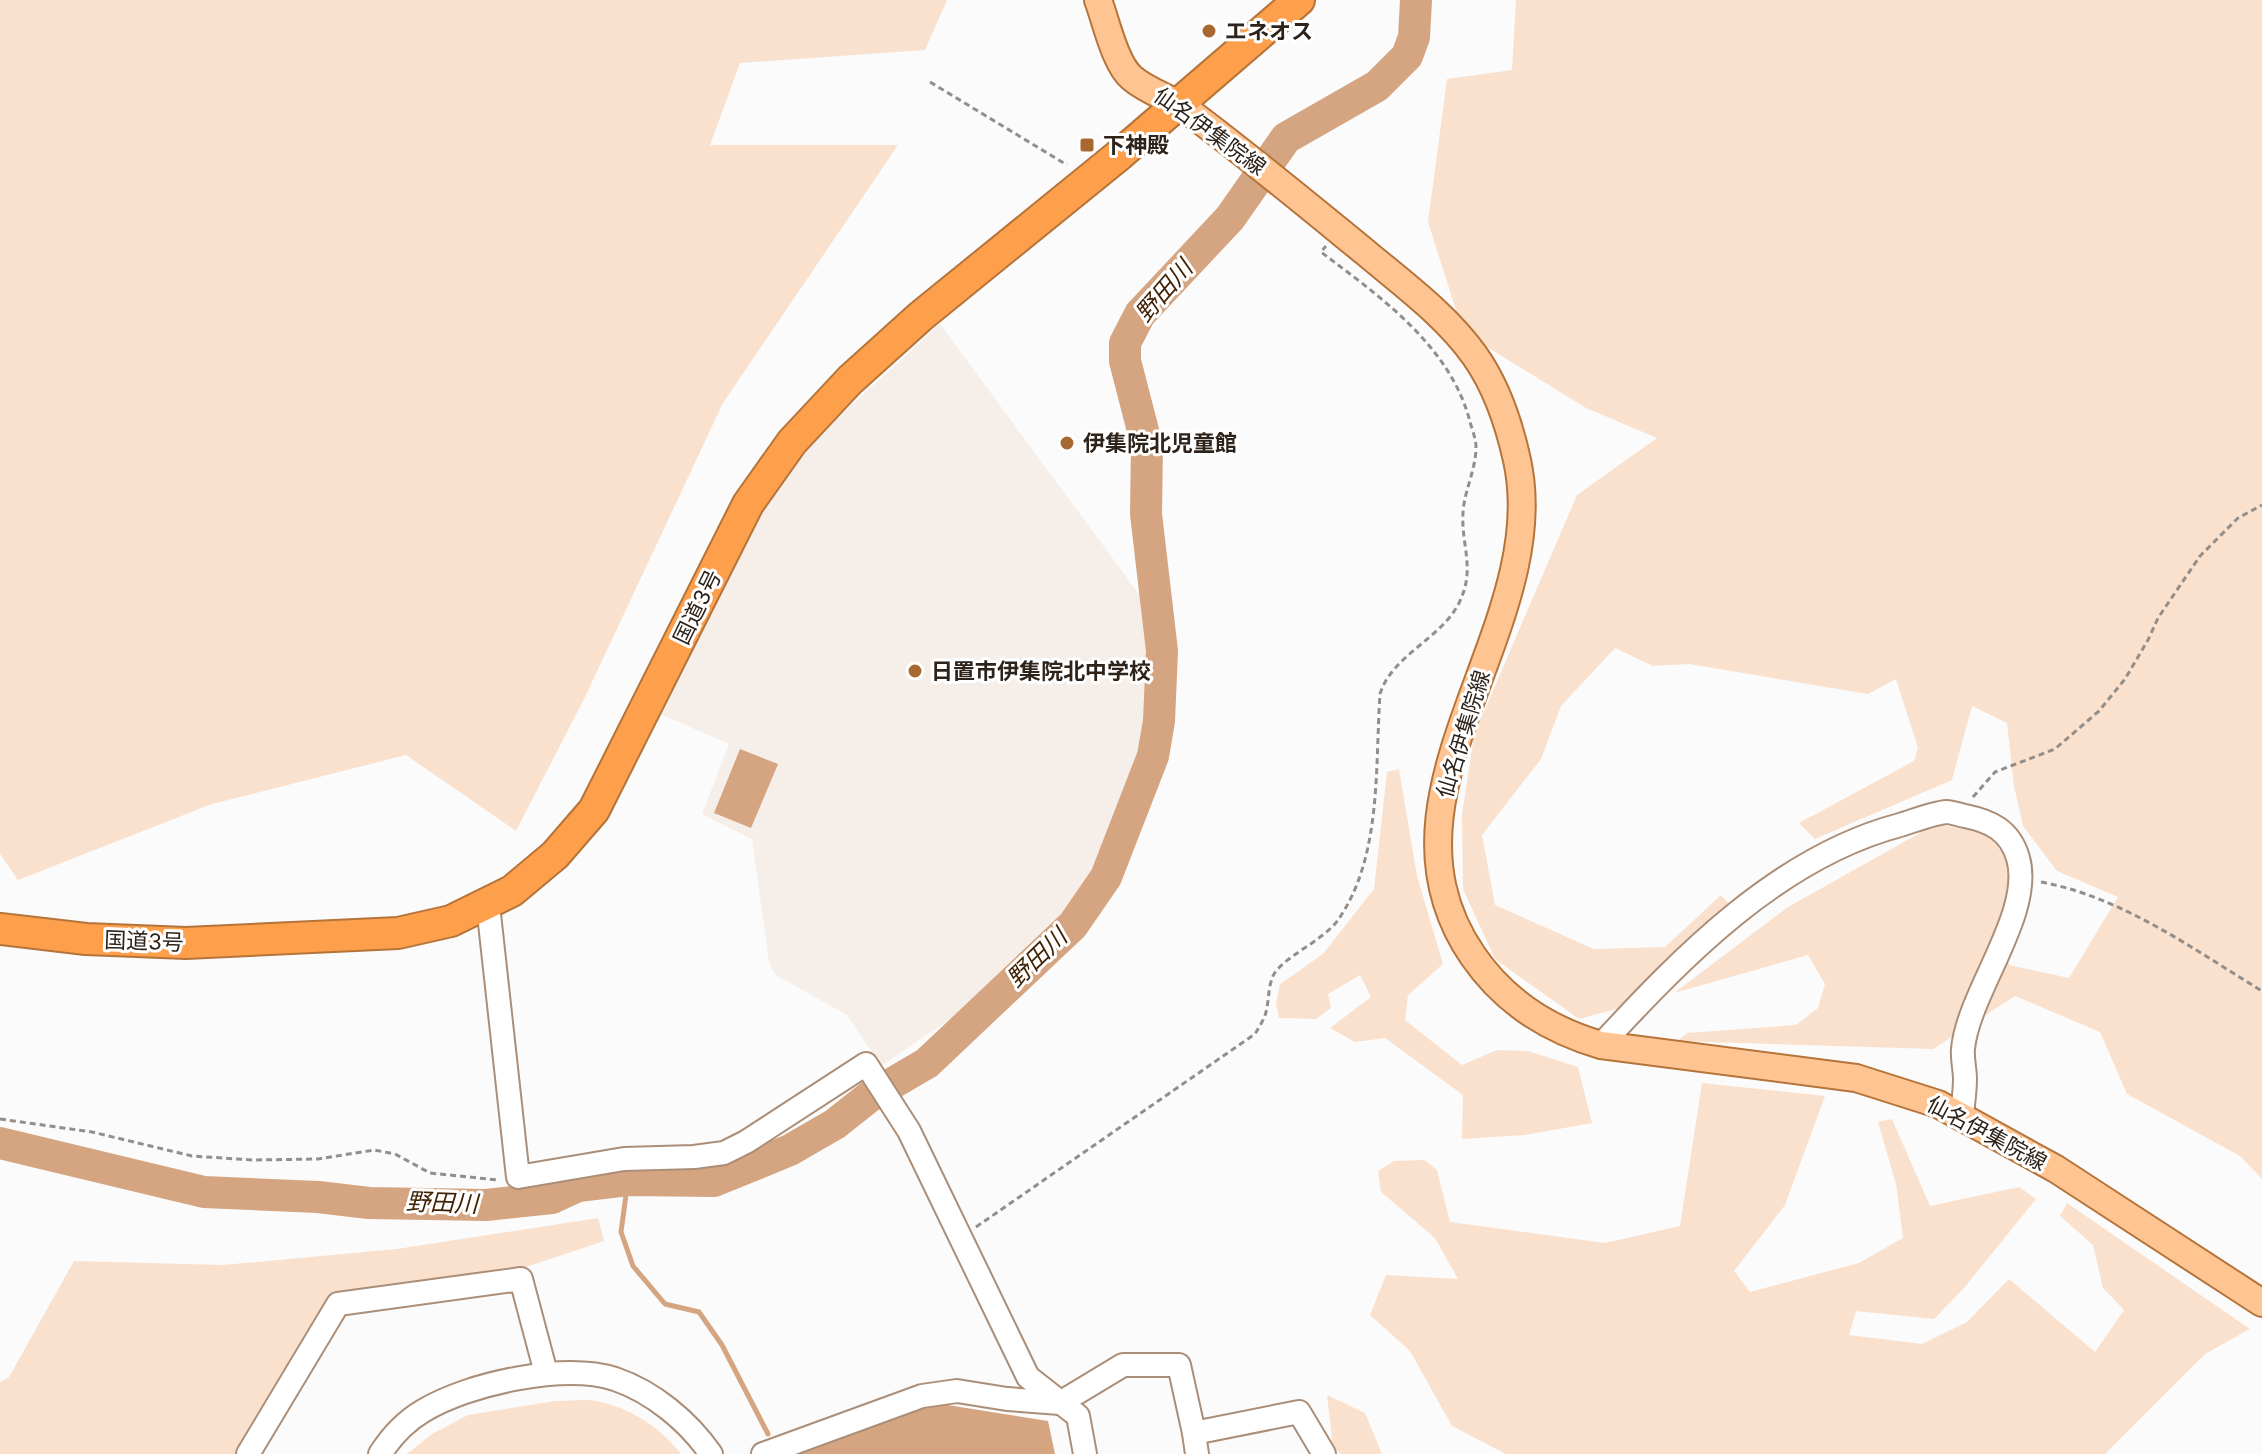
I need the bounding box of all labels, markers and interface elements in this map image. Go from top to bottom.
place label: エネオス [1225,18,1313,44]
marker: エネオス [1200,22,1218,40]
street label: 仙名伊集院線 [1149,82,1271,180]
place label: 下神殿 [1103,132,1169,158]
marker: 下神殿 [1078,136,1096,154]
water label: 野田川 [1129,252,1200,327]
place label: 伊集院北児童館 [1083,430,1237,456]
marker: 伊集院北児童館 [1058,434,1076,452]
street label: 国道3号 [668,566,726,648]
place label: 日置市伊集院北中学校 [931,658,1151,684]
marker: 日置市伊集院北中学校 [906,662,924,680]
street label: 仙名伊集院線 [1431,667,1495,801]
water label: 野田川 [1001,920,1075,993]
street label: 国道3号 [104,927,184,955]
street label: 仙名伊集院線 [1923,1091,2051,1175]
water label: 野田川 [406,1187,481,1218]

